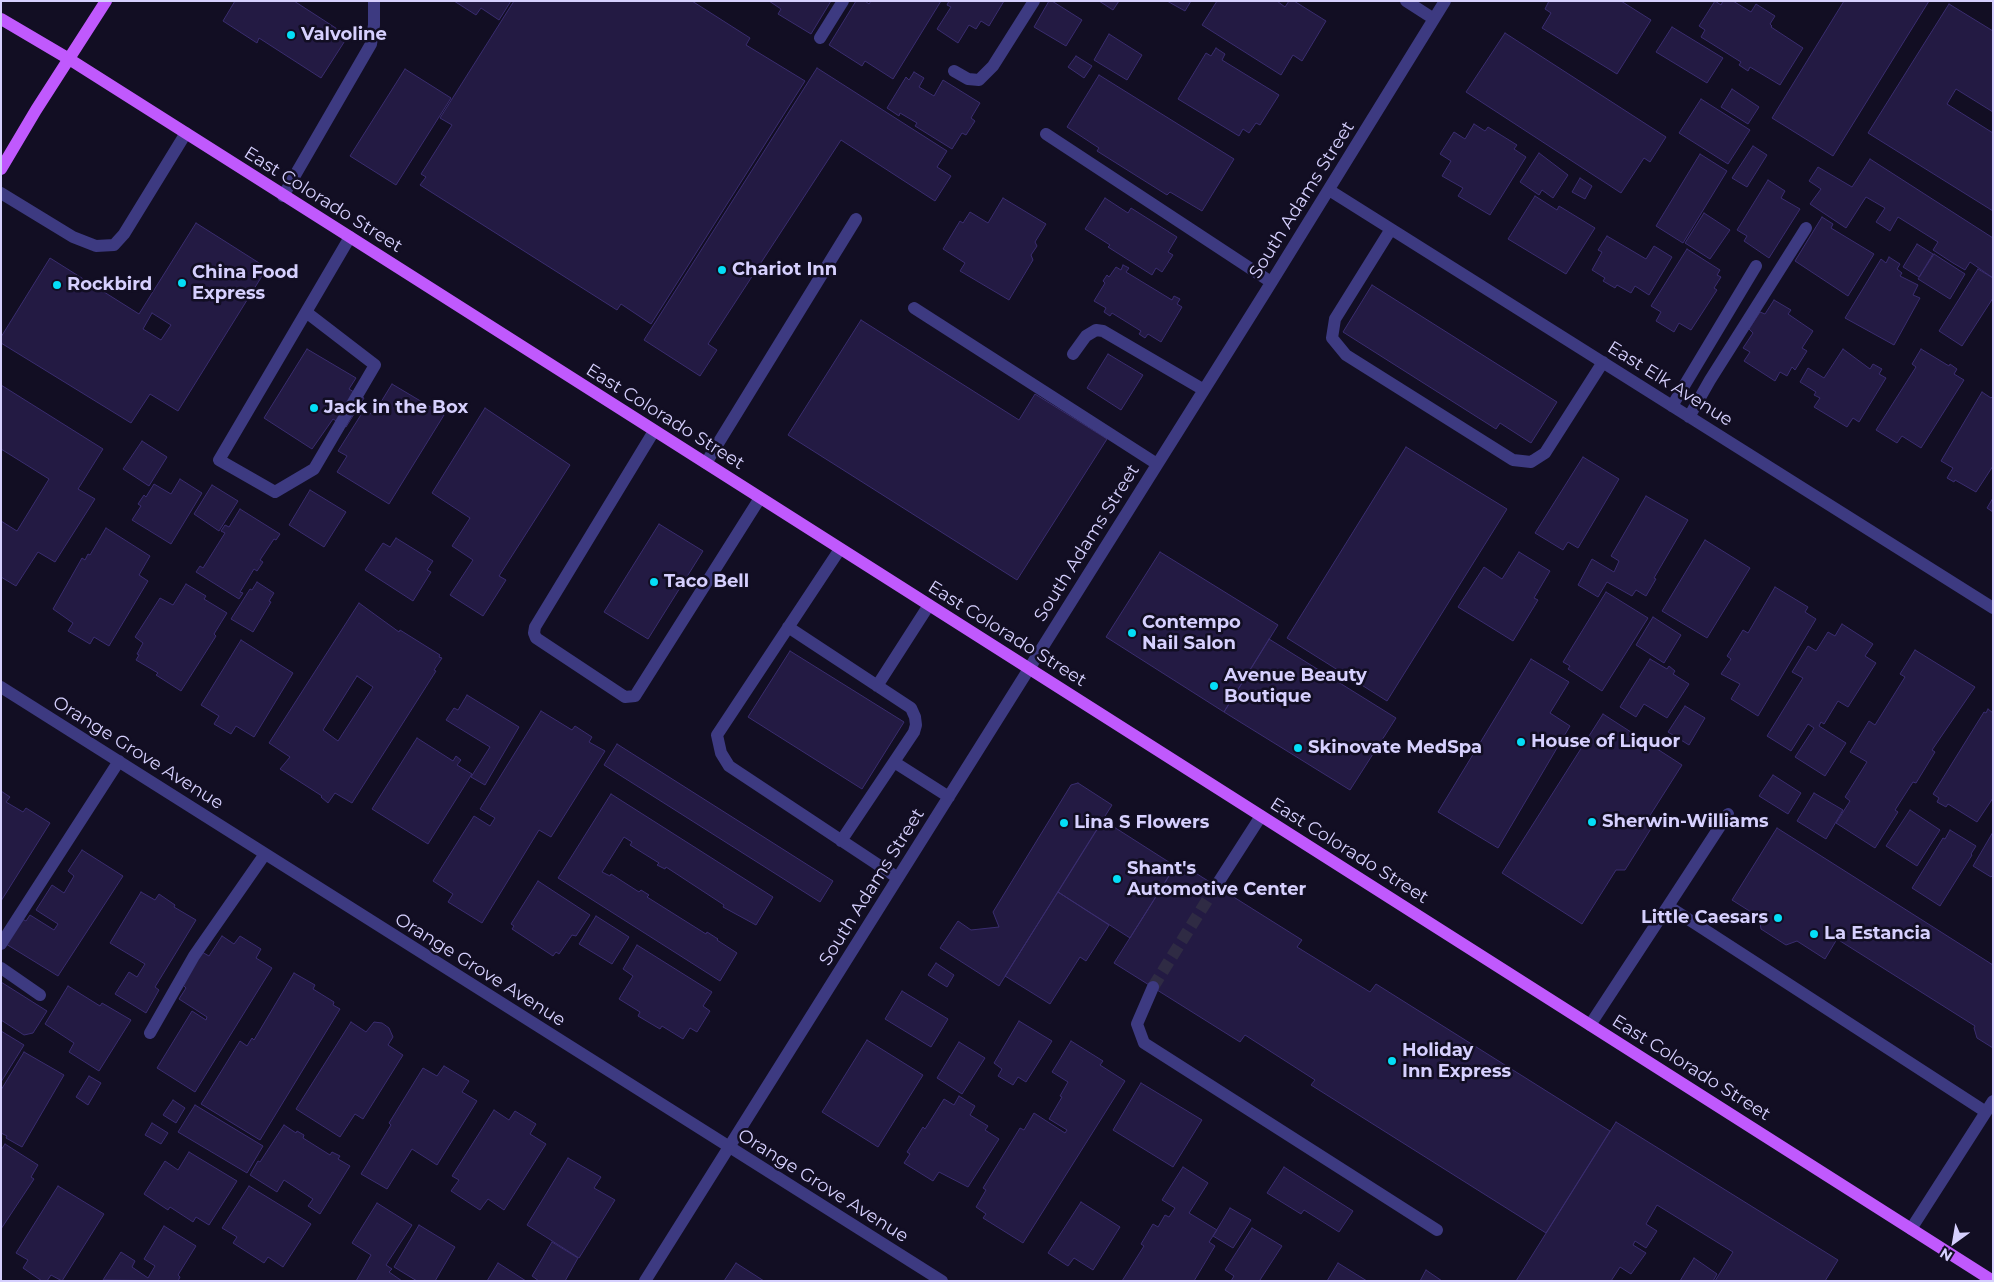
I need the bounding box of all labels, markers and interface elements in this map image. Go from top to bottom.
place label: Valvoline [301,24,387,46]
marker: Valvoline [285,29,297,41]
street label: South Adams Street [1245,117,1359,283]
street label: East Colorado Street [240,142,406,258]
place label: Chariot Inn [732,259,837,281]
place label: China Food Express [192,262,299,304]
marker: Chariot Inn [716,264,728,276]
place label: Rockbird [67,274,152,296]
marker: China Food Express [176,277,188,289]
marker: Rockbird [51,279,63,291]
street label: East Elk Avenue [1603,337,1737,431]
street label: East Colorado Street [582,359,748,475]
place label: Jack in the Box [324,397,468,419]
marker: Jack in the Box [308,402,320,414]
street label: South Adams Street [1030,460,1144,626]
place label: Taco Bell [664,571,749,593]
marker: Taco Bell [648,576,660,588]
street label: East Colorado Street [924,576,1090,692]
place label: Contempo Nail Salon [1142,612,1241,654]
marker: Contempo Nail Salon [1126,627,1138,639]
place label: Avenue Beauty Boutique [1224,665,1367,708]
marker: Avenue Beauty Boutique [1208,680,1220,692]
street label: Orange Grove Avenue [49,692,227,814]
place label: House of Liquor [1531,731,1680,753]
marker: House of Liquor [1515,736,1527,748]
place label: Skinovate MedSpa [1308,737,1482,759]
marker: Skinovate MedSpa [1292,742,1304,754]
street label: East Colorado Street [1266,793,1432,909]
street label: South Adams Street [815,804,929,970]
place label: Sherwin-Williams [1602,811,1769,833]
place label: Lina S Flowers [1074,812,1209,834]
marker: Sherwin-Williams [1586,816,1598,828]
marker: Lina S Flowers [1058,817,1070,829]
place label: Shant's Automotive Center [1127,858,1306,901]
marker: Shant's Automotive Center [1111,873,1123,885]
place label: Little Caesars [1641,907,1768,929]
street label: Orange Grove Avenue [391,909,569,1031]
marker: Little Caesars [1772,912,1784,924]
place label: La Estancia [1824,923,1931,945]
marker: La Estancia [1808,928,1820,940]
street label: East Colorado Street [1608,1010,1774,1126]
place label: Holiday Inn Express [1402,1040,1511,1082]
marker: Holiday Inn Express [1386,1055,1398,1067]
street label: Orange Grove Avenue [734,1125,912,1247]
north arrow [1929,1217,1979,1267]
text: N [1936,1244,1956,1265]

